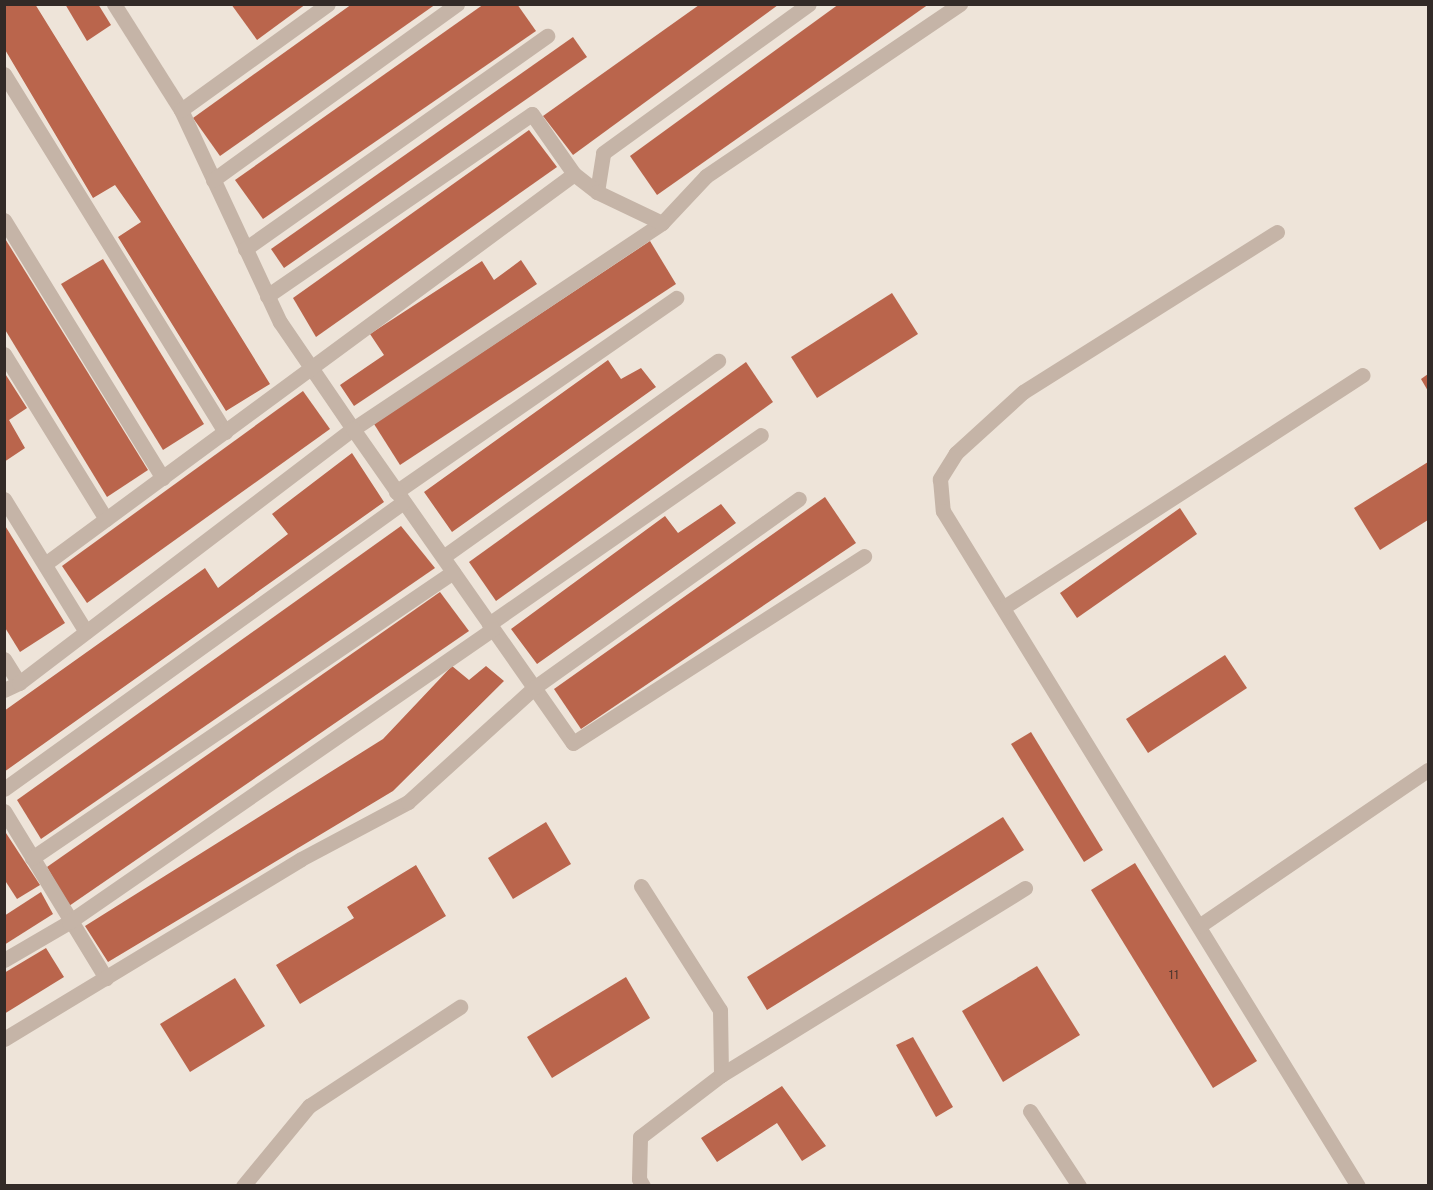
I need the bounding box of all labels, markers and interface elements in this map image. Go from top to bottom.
house number: 11 [1169,968,1179,984]

